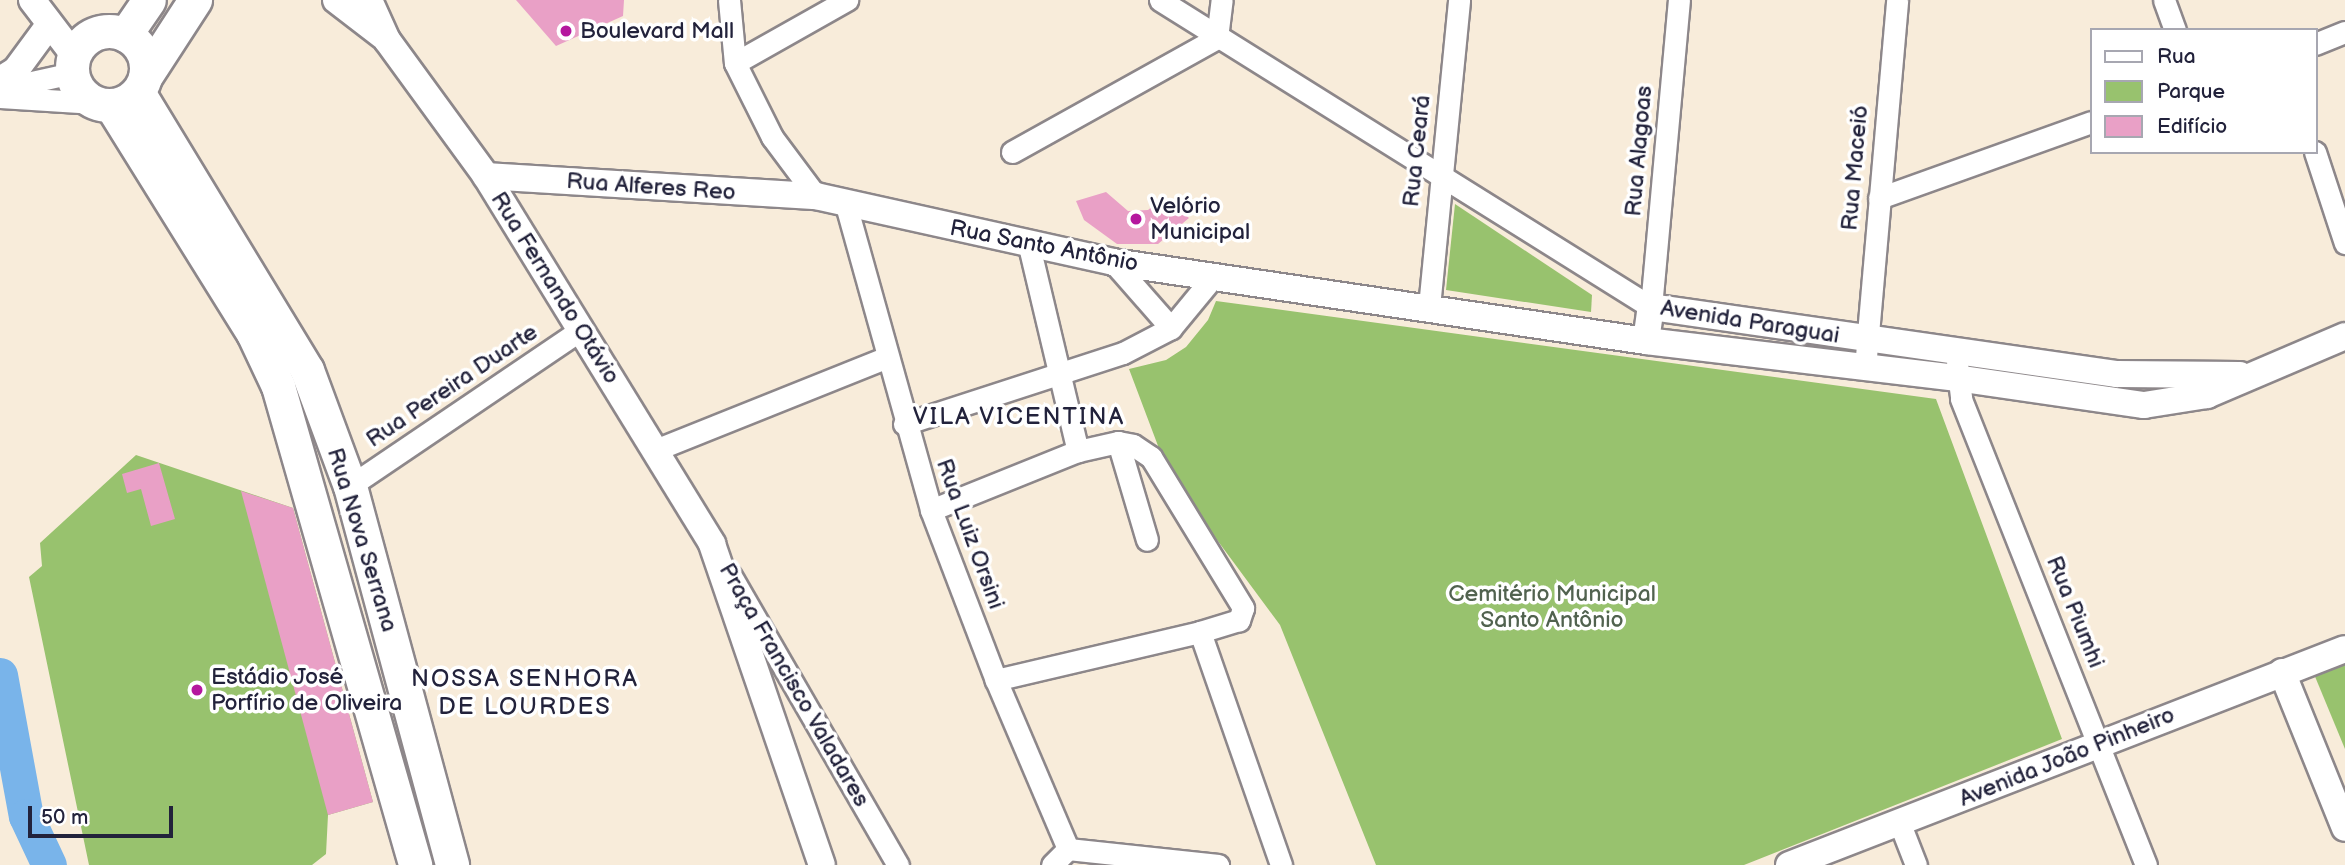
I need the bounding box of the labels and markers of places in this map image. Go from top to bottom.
place label: Boulevard Mall [580,17,734,45]
marker: Boulevard Mall [558,23,574,39]
place label: Velório Municipal [1150,192,1250,246]
marker: Velório Municipal [1128,211,1144,227]
place label: Estádio José Porfírio de Oliveira [211,663,402,717]
marker: Estádio José Porfírio de Oliveira [189,682,205,698]

